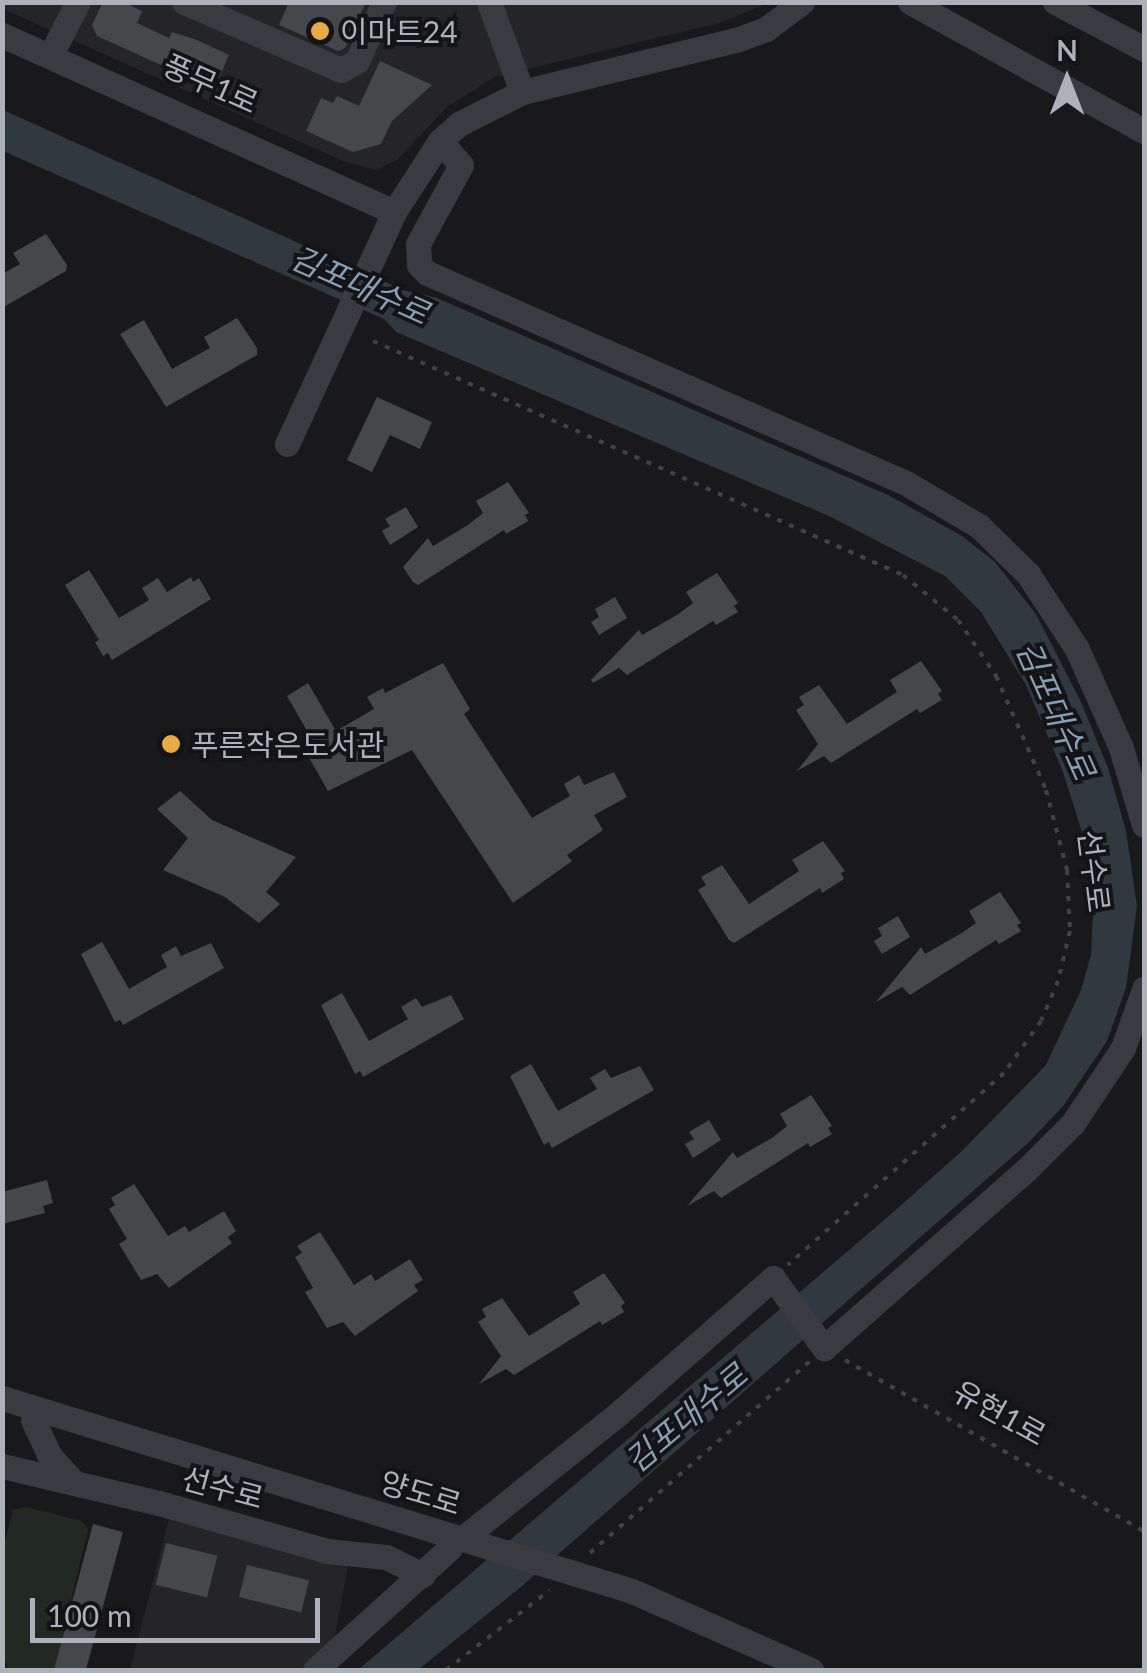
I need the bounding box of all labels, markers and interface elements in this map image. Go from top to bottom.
place label: 이마트24 [340,13,458,49]
marker: 이마트24 [309,20,331,42]
north arrow [1017,30,1117,130]
text: N [1056,33,1078,67]
street label: 풍무1로 [158,46,264,120]
water label: 김포대수로 [285,238,435,332]
water label: 김포대수로 [1009,635,1103,785]
place label: 푸른작은도서관 [191,726,384,762]
marker: 푸른작은도서관 [160,733,182,755]
street label: 선수로 [1072,828,1118,914]
water label: 김포대수로 [617,1356,755,1480]
street label: 유현1로 [947,1372,1053,1452]
street label: 선수로 [178,1459,268,1515]
street label: 양도로 [376,1463,466,1521]
scale bar [35,1578,325,1640]
text: 100 m [47,1597,132,1633]

